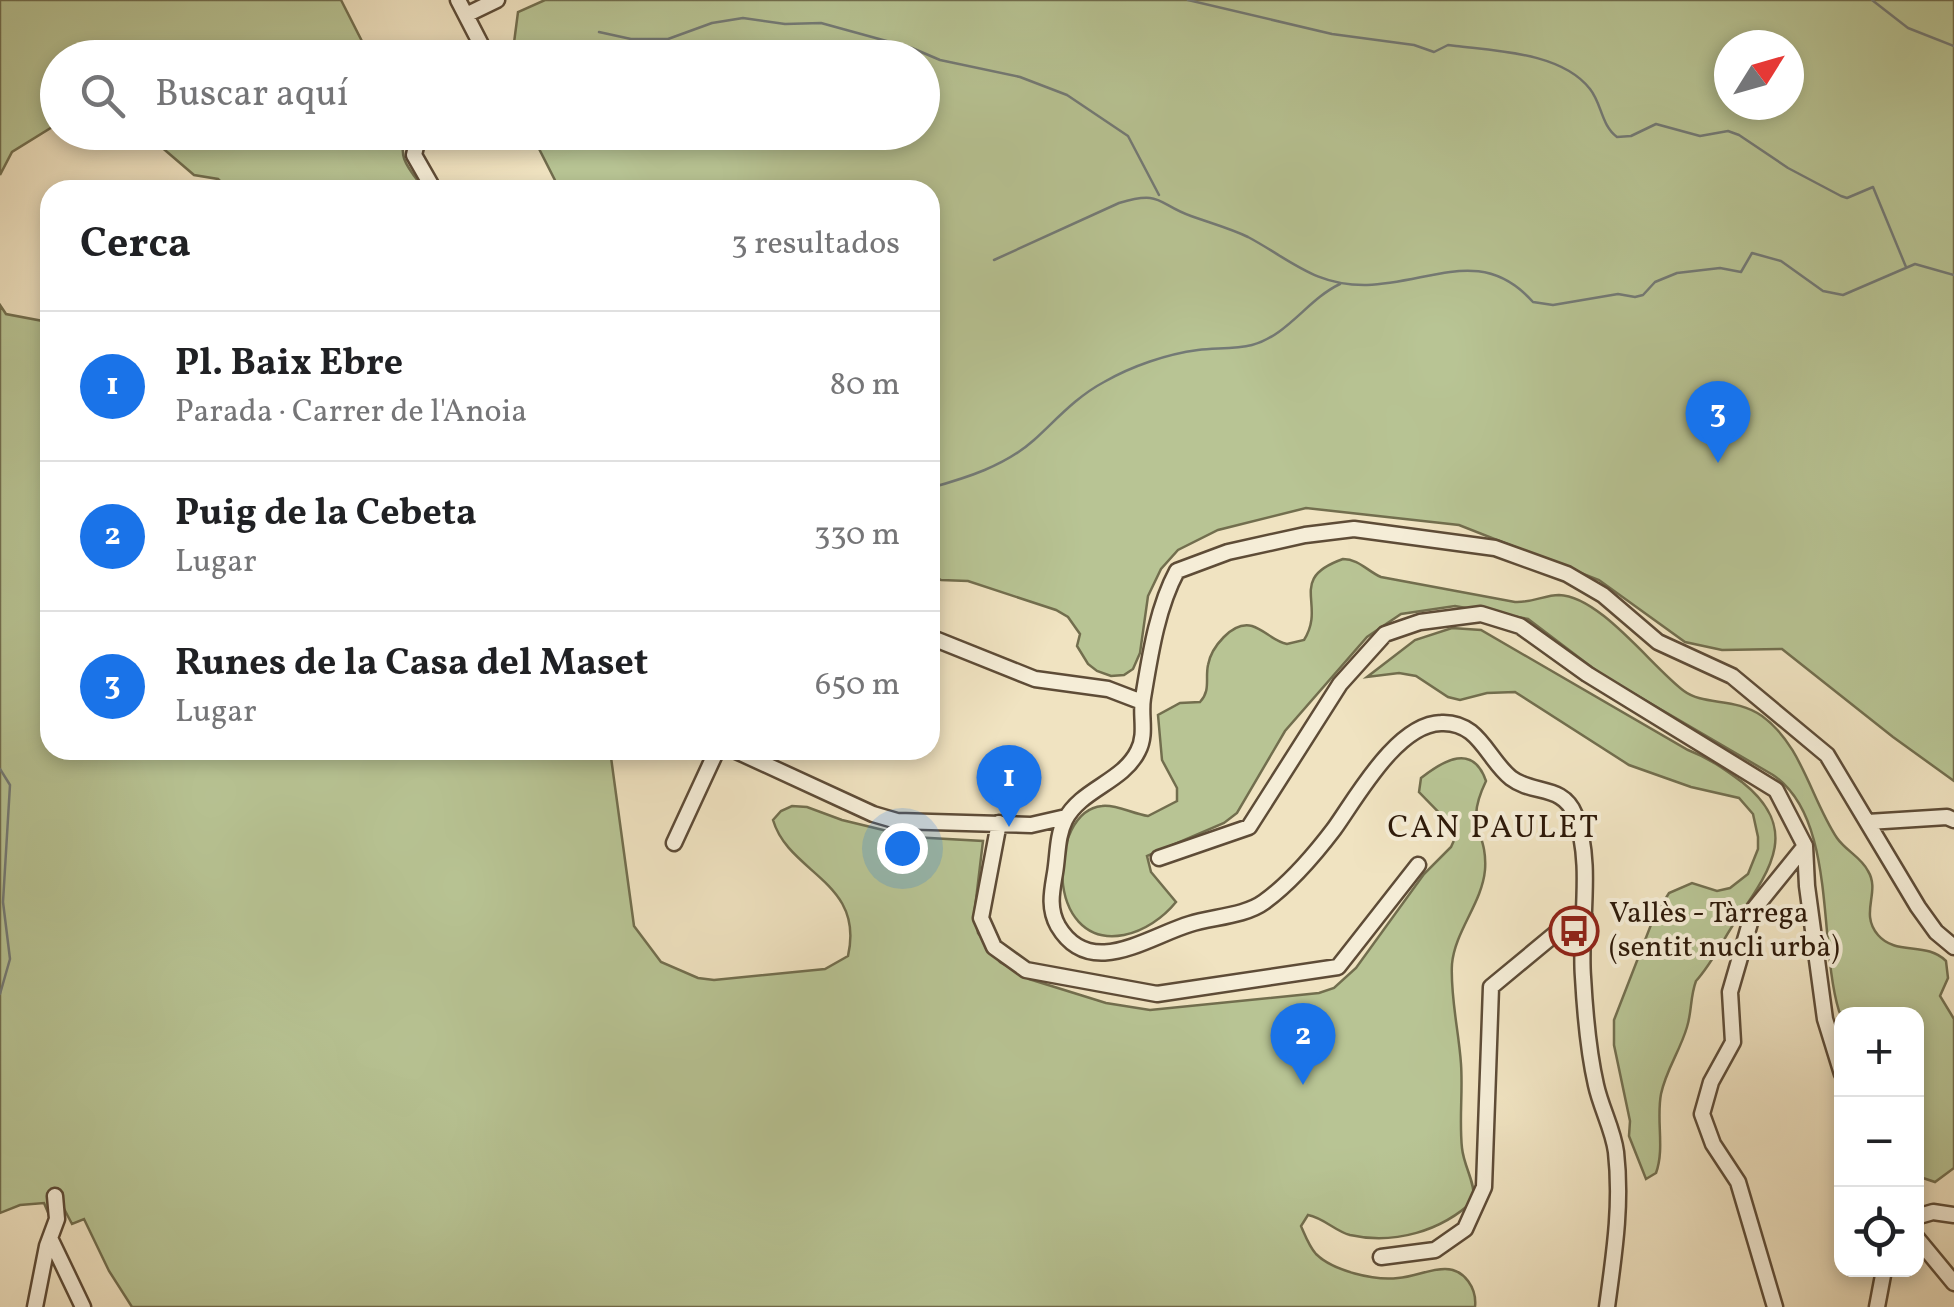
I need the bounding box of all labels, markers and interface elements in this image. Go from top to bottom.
north arrow [1714,30,1804,120]
search box [40,40,940,150]
icon: search [75,68,130,123]
text: Buscar aquí [155,69,348,122]
text: Cerca [80,216,191,275]
text: 3 resultados [731,223,900,267]
text: Pl. Baix Ebre [175,338,403,391]
text: 1 [106,364,119,408]
text: 80 m [830,364,900,408]
pin: 3 [1686,380,1750,463]
text: Parada · Carrer de l'Anoia [175,391,527,435]
text: Puig de la Cebeta [175,488,477,541]
text: 2 [104,514,121,558]
text: 330 m [814,514,900,558]
text: Lugar [175,541,257,585]
text: Runes de la Casa del Maset [175,638,648,691]
text: 3 [104,664,121,708]
text: 650 m [815,664,900,708]
text: Lugar [175,691,257,735]
pin: 1 [976,744,1042,827]
district label: CAN PAULET [1387,807,1601,851]
your location [877,823,928,874]
place label: Vallès - Tàrrega (sentit nucli urbà) [1609,893,1840,969]
bus stop icon: Vallès - Tàrrega (sentit nucli urbà) [1548,905,1600,957]
pin: 2 [1270,1002,1336,1085]
map controls [1834,1007,1924,1277]
button: + [1834,1007,1924,1097]
button: − [1834,1097,1924,1187]
button: locate [1834,1187,1924,1277]

